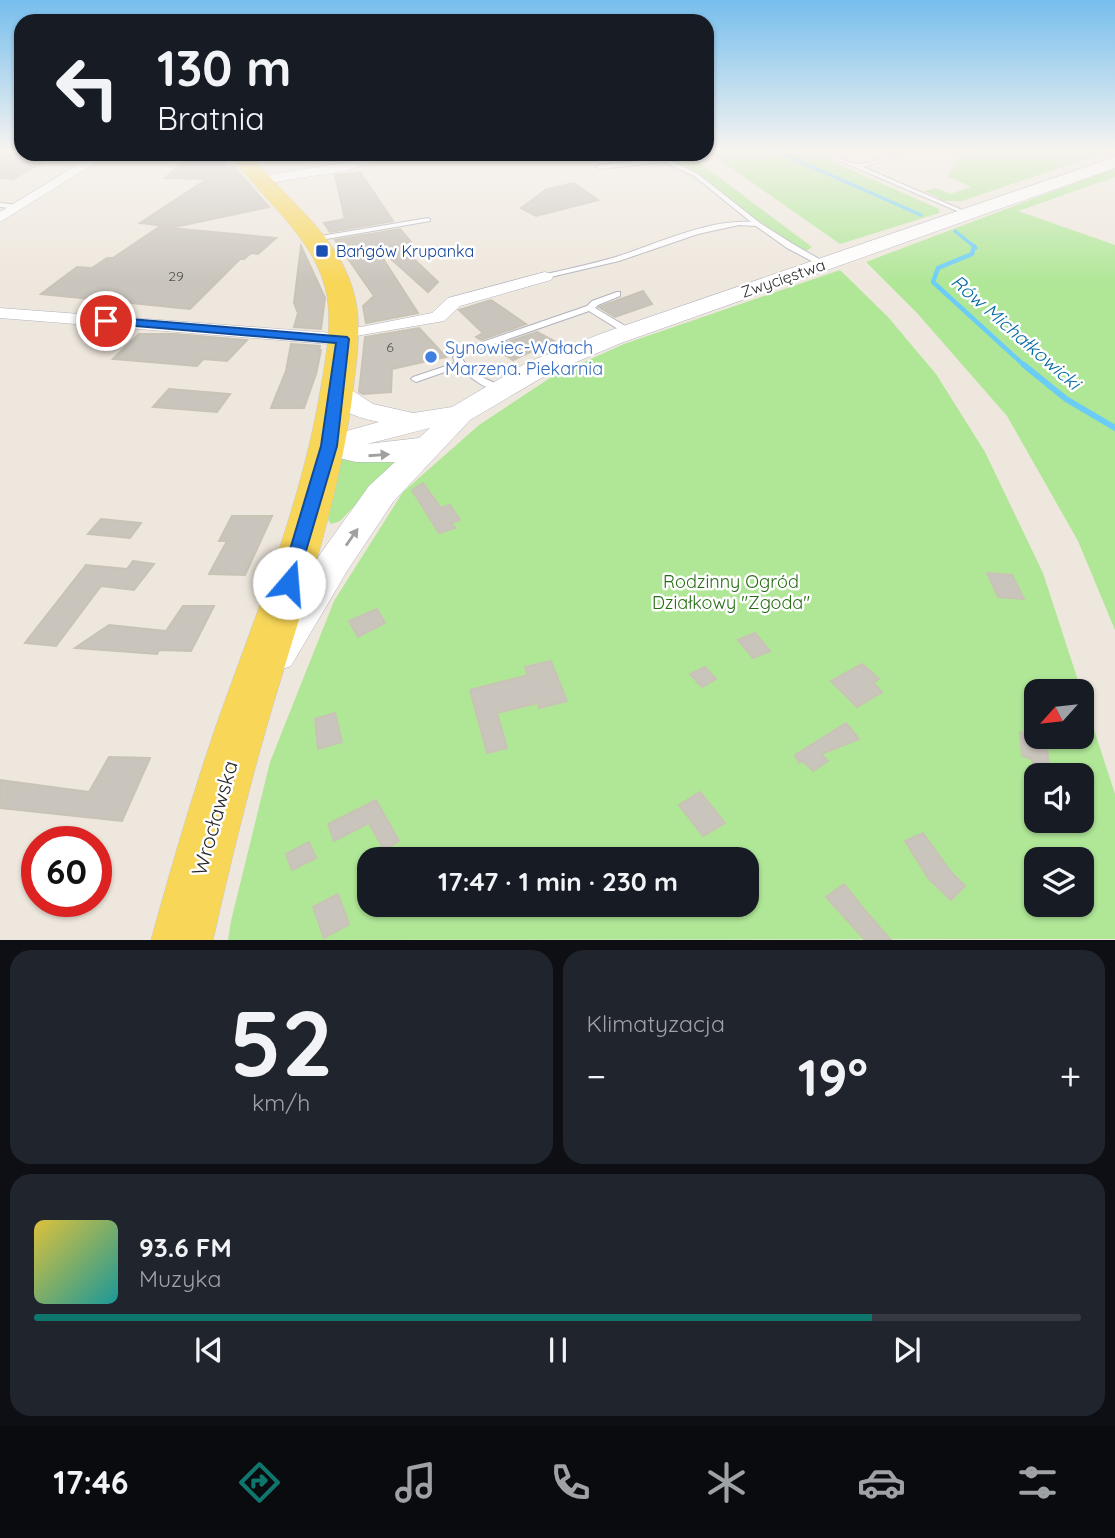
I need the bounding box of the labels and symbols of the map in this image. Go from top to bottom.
place label: Bańgów Krupanka [336,241,474,261]
marker: Bańgów Krupanka [314,243,330,259]
street label: Zwycięstwa [738,254,828,302]
house number: 29 [168,267,184,285]
water label: Rów Michałkowicki [946,269,1087,396]
pin [76,291,136,351]
place label: Synowiec-Wałach Marzena. Piekarnia [445,336,603,380]
house number: 6 [386,338,394,356]
marker: Synowiec-Wałach Marzena. Piekarnia [423,349,439,365]
one-way arrow [368,449,390,460]
one-way arrow [345,528,359,546]
position arrow [252,546,326,620]
park label: Rodzinny Ogród Działkowy "Zgoda" [652,570,810,614]
north arrow [1024,679,1094,749]
street label: Wrocławska [185,758,243,878]
speed limit sign: 60 [21,826,112,917]

